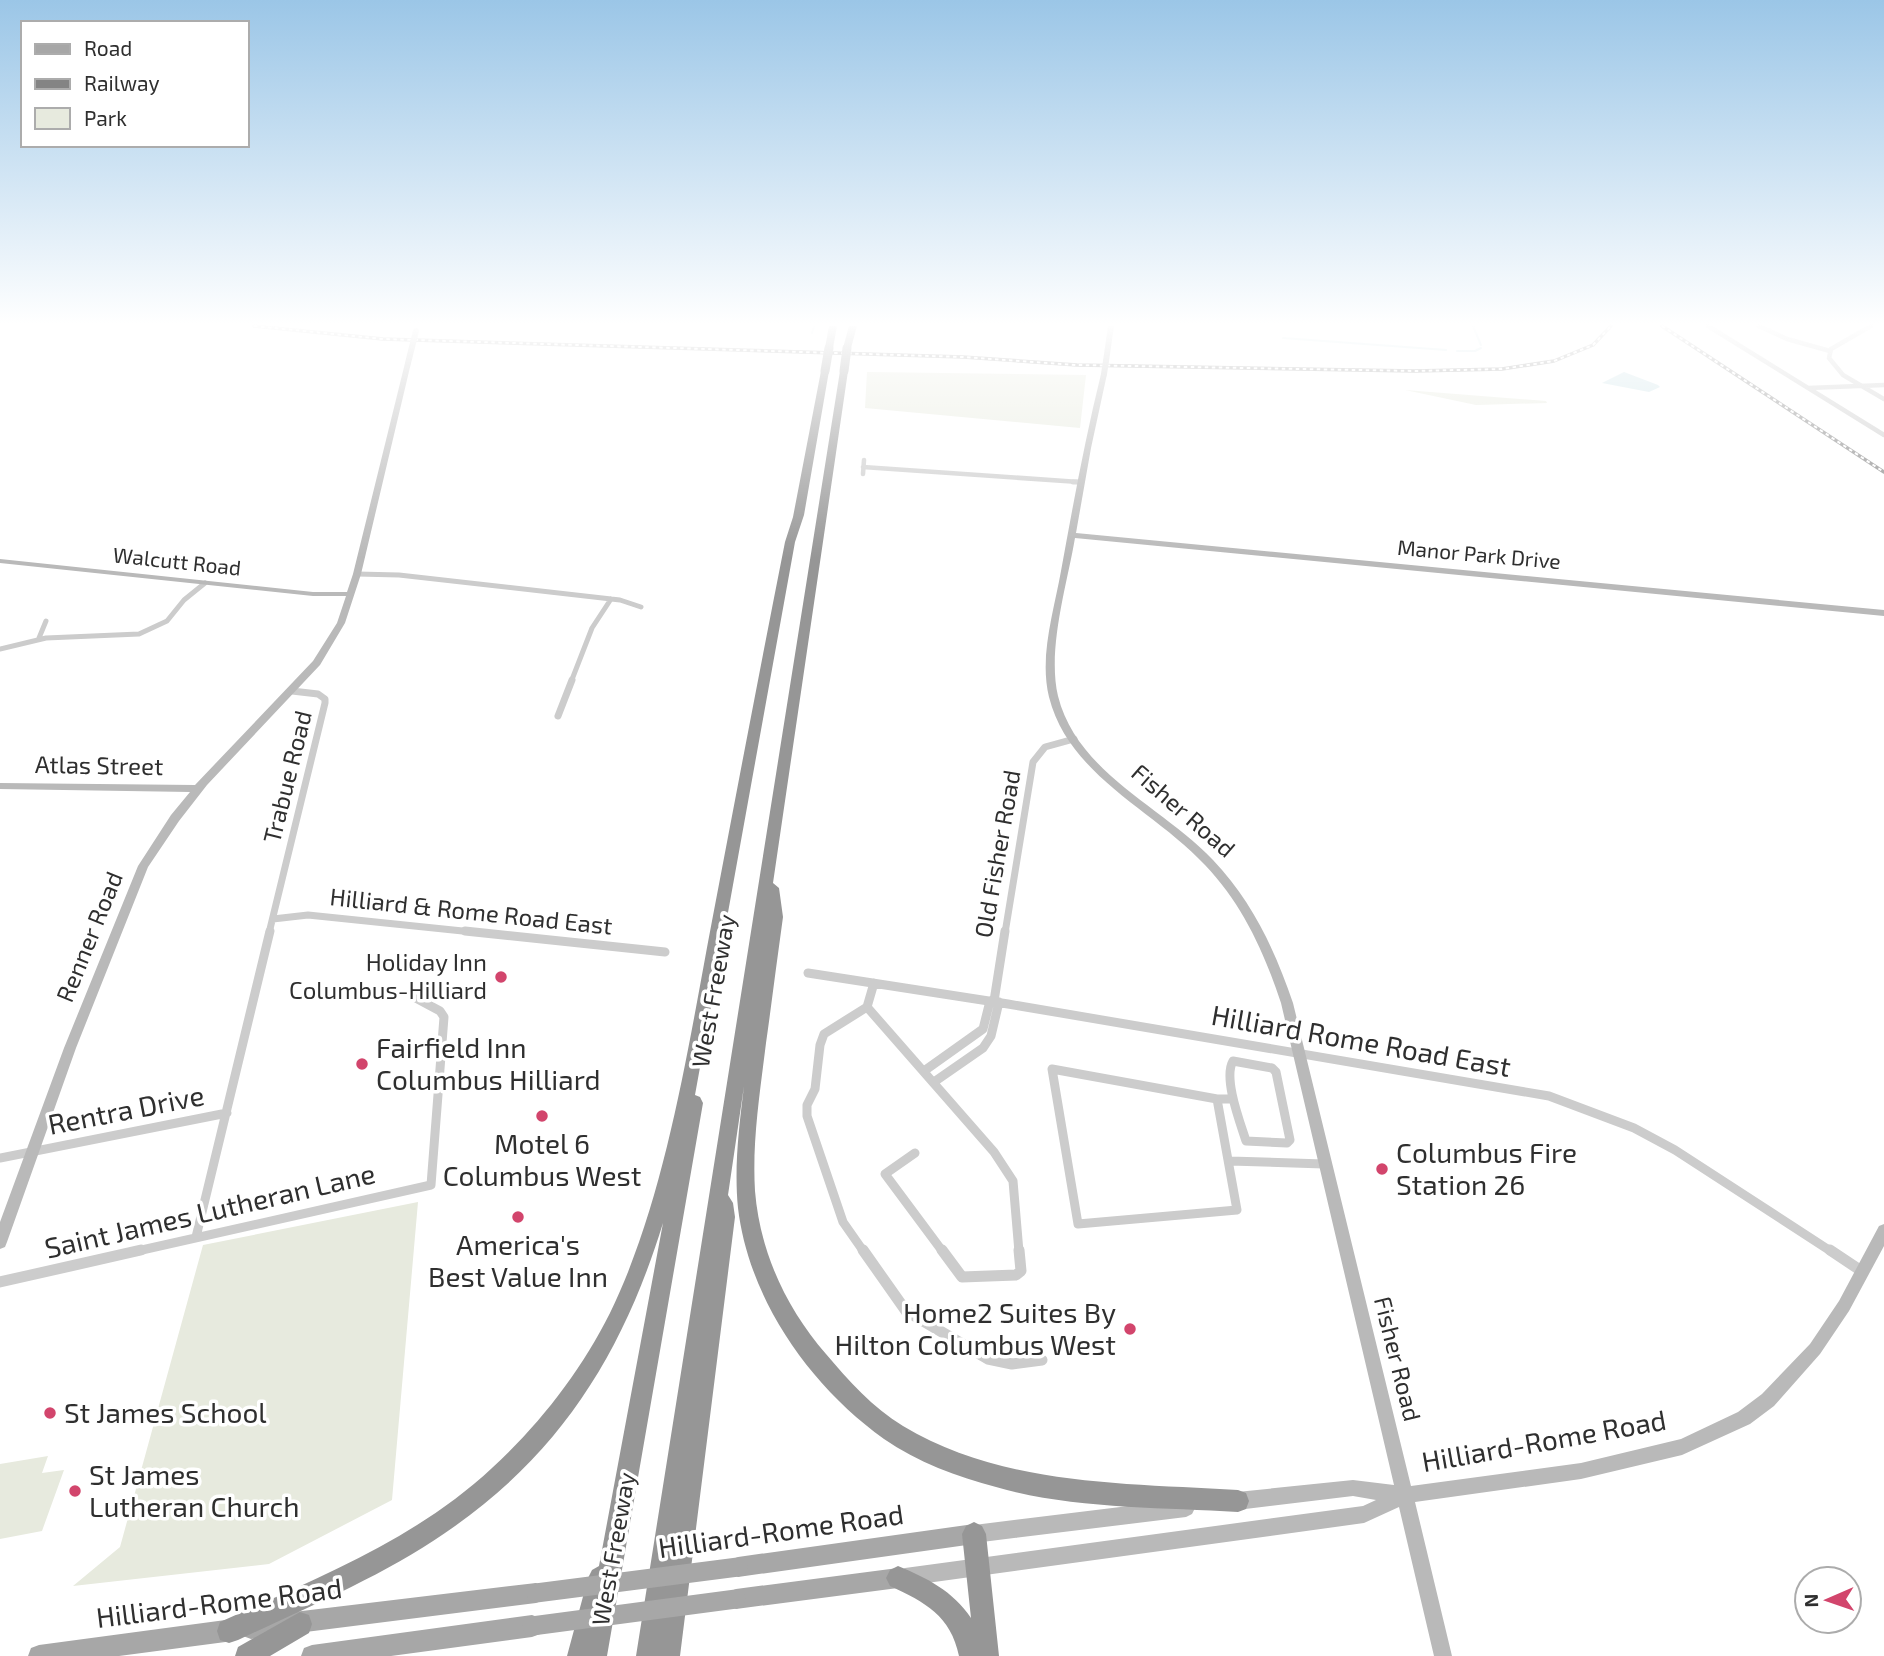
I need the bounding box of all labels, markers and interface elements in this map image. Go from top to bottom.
legend [21,21,248,147]
text: Road [84,35,132,60]
text: Railway [84,70,160,95]
text: Park [84,105,127,130]
street label: Manor Park Drive [1396,534,1562,573]
street label: Walcutt Road [112,541,242,580]
street label: Trabue Road [256,707,317,846]
street label: Atlas Street [35,749,163,780]
street label: Fisher Road [1126,757,1242,863]
street label: Old Fisher Road [967,768,1026,940]
street label: Renner Road [49,867,128,1006]
street label: Hilliard & Rome Road East [328,881,614,940]
street label: West Freeway [685,912,740,1070]
place label: Holiday Inn Columbus-Hilliard [289,947,487,1004]
marker: Holiday Inn Columbus-Hilliard [493,969,509,985]
street label: Hilliard Rome Road East [1209,997,1514,1083]
place label: Fairfield Inn Columbus Hilliard [376,1030,601,1096]
marker: Fairfield Inn Columbus Hilliard [354,1056,370,1072]
street label: Rentra Drive [45,1077,207,1141]
marker: Motel 6 Columbus West [534,1108,550,1124]
place label: Motel 6 Columbus West [443,1126,641,1192]
place label: Columbus Fire Station 26 [1396,1135,1577,1201]
street label: Saint James Lutheran Lane [41,1155,378,1265]
marker: Columbus Fire Station 26 [1374,1161,1390,1177]
marker: America's Best Value Inn [510,1209,526,1225]
place label: America's Best Value Inn [428,1227,608,1293]
street label: Fisher Road [1369,1293,1428,1424]
place label: Home2 Suites By Hilton Columbus West [834,1295,1116,1361]
marker: Home2 Suites By Hilton Columbus West [1122,1321,1138,1337]
place label: St James School [64,1395,267,1429]
street label: Hilliard-Rome Road [1419,1402,1669,1478]
marker: St James School [42,1405,58,1421]
place label: St James Lutheran Church [89,1457,299,1523]
street label: West Freeway [585,1470,640,1628]
marker: St James Lutheran Church [67,1483,83,1499]
street label: Hilliard-Rome Road [656,1496,906,1564]
north arrow [1793,1565,1863,1635]
street label: Hilliard-Rome Road [94,1570,344,1634]
text: N [1799,1593,1822,1608]

